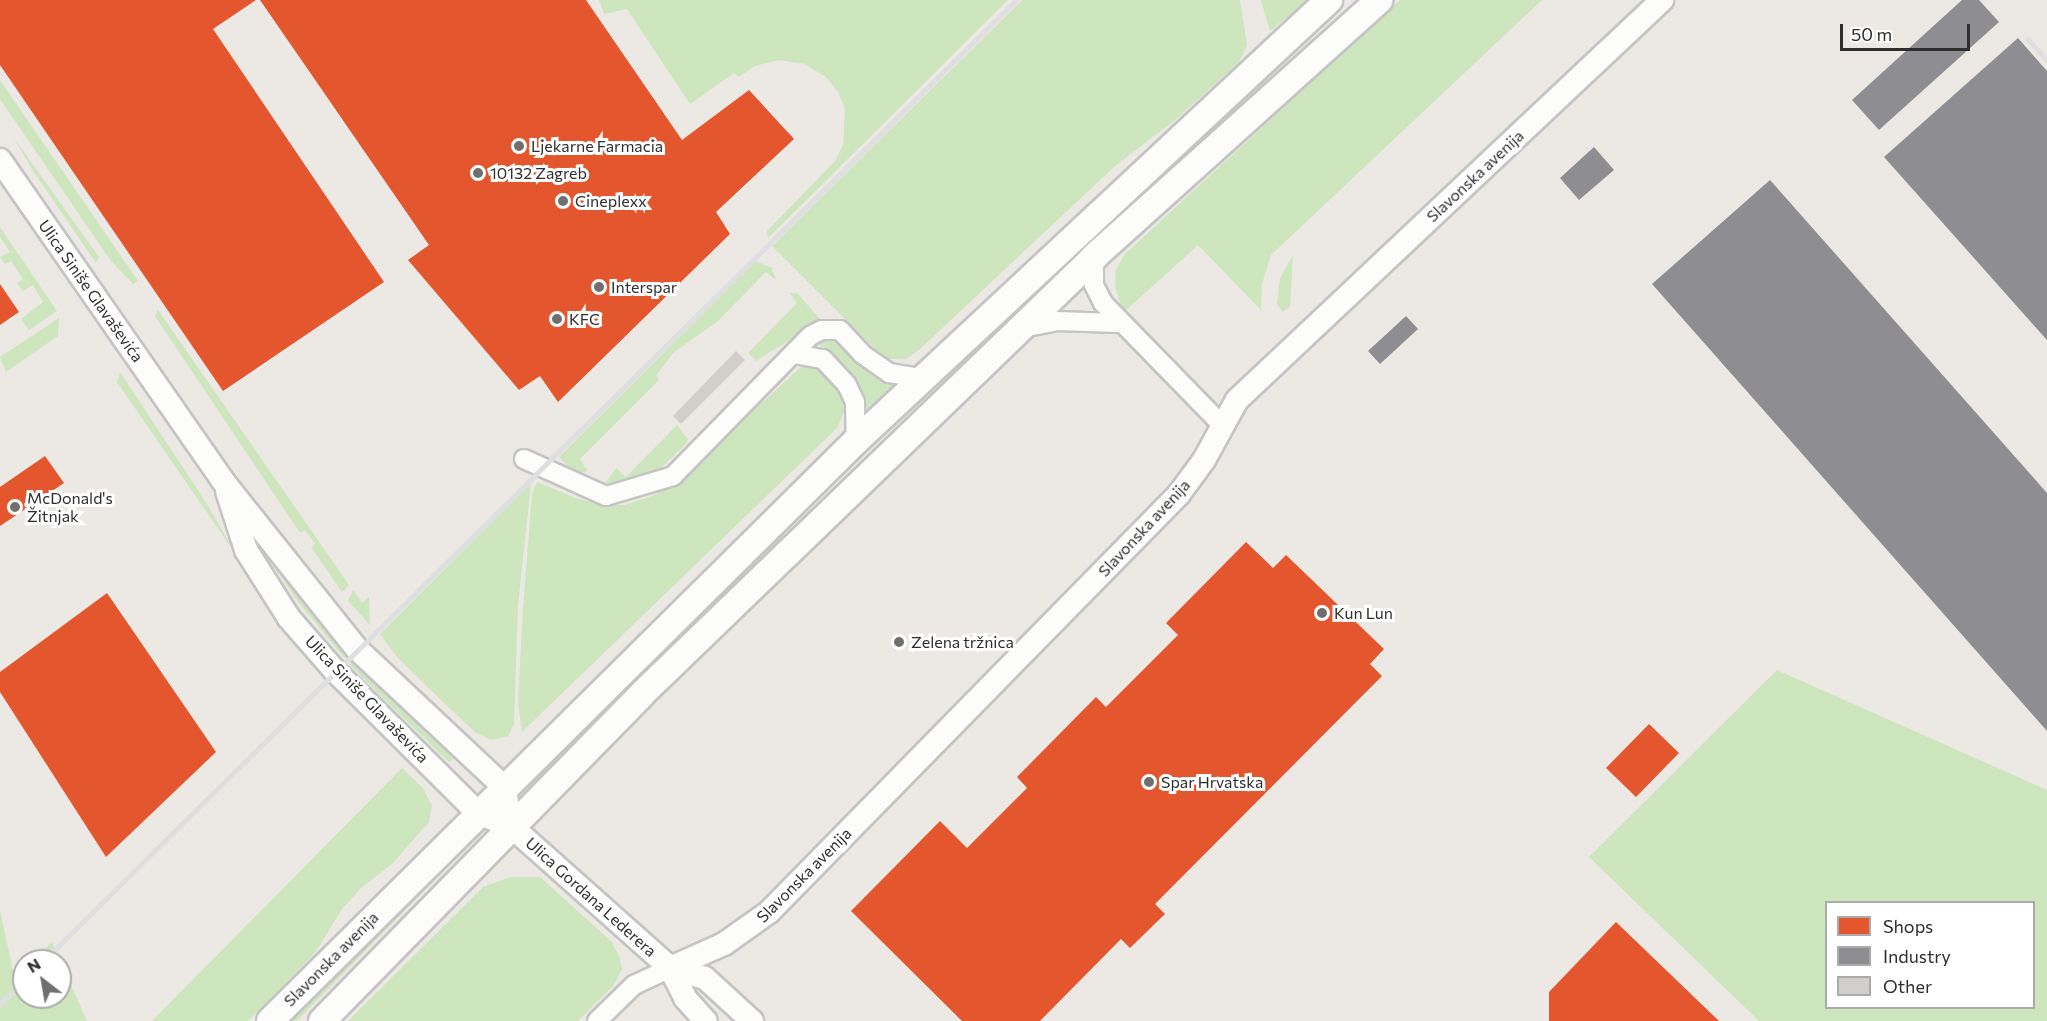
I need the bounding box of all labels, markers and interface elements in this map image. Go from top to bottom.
scale bar [1843,12,1974,50]
text: 50 m [1851,23,1892,45]
street label: Slavonska avenija [1422,126,1528,226]
place label: Ljekarne Farmacia [531,136,663,156]
marker: Ljekarne Farmacia [512,139,526,153]
place label: 10132 Zagreb [490,163,587,183]
marker: 10132 Zagreb [471,166,485,180]
place label: Cineplexx [575,191,647,211]
marker: Cineplexx [556,194,570,208]
street label: Ulica Siniše Glavaševića [35,216,147,366]
place label: Interspar [611,277,677,297]
marker: Interspar [592,280,606,294]
place label: KFC [569,309,600,329]
marker: KFC [550,312,564,326]
street label: Slavonska avenija [1094,475,1194,581]
place label: McDonald's Žitnjak [27,488,113,526]
marker: McDonald's Žitnjak [8,500,22,514]
place label: Kun Lun [1334,603,1393,623]
marker: Kun Lun [1315,606,1329,620]
street label: Ulica Siniše Glavaševića [301,631,433,767]
place label: Zelena tržnica [911,632,1014,652]
marker: Zelena tržnica [892,635,906,649]
place label: Spar Hrvatska [1161,772,1263,792]
marker: Spar Hrvatska [1142,775,1156,789]
street label: Slavonska avenija [753,824,855,926]
street label: Ulica Gordana Lederera [522,833,660,961]
legend [1825,901,2035,1009]
street label: Slavonska avenija [280,908,382,1010]
text: Shops [1883,915,1933,937]
text: Industry [1883,945,1951,967]
north arrow [12,949,72,1009]
text: N [23,954,44,976]
text: Other [1883,975,1932,997]

